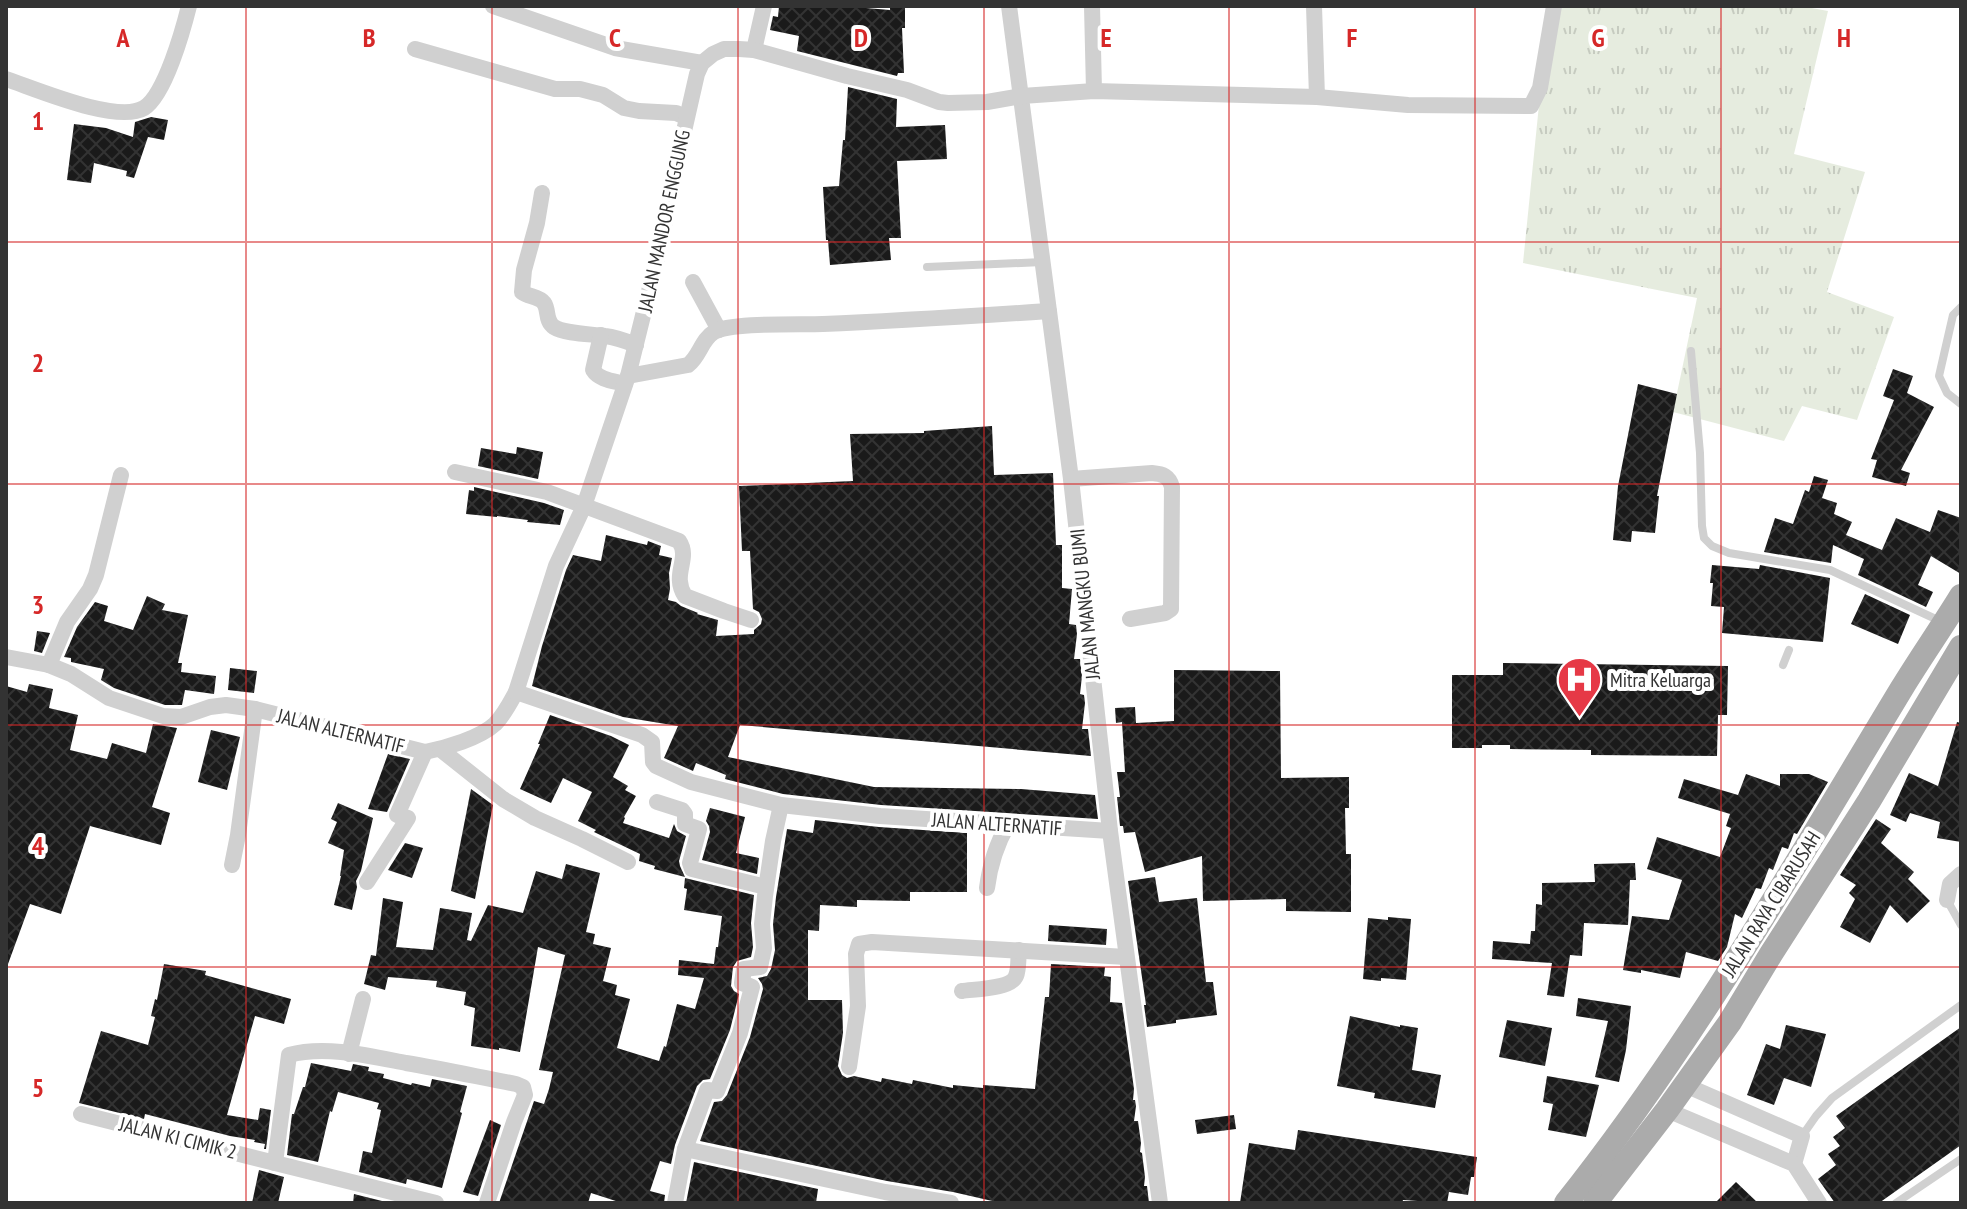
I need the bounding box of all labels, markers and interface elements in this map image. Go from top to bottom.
text: A [115,21,130,54]
text: B [363,21,376,54]
text: C [609,21,621,54]
text: D [854,21,868,54]
text: E [1100,21,1112,54]
text: F [1347,21,1358,54]
text: G [1591,21,1605,54]
text: H [1837,21,1851,54]
text: 1 [32,104,44,137]
street label: JALAN MANDOR ENGGUNG [632,128,696,315]
text: 2 [32,346,44,379]
street label: JALAN MANGKU BUMI [1064,527,1106,682]
text: 3 [32,588,44,621]
hospital icon: Mitra Keluarga [1555,656,1603,719]
place label: Mitra Keluarga [1610,667,1711,693]
street label: JALAN ALTERNATIF [274,702,407,759]
street label: JALAN ALTERNATIF [930,806,1063,842]
street label: JALAN RAYA CIBARUSAH [1715,826,1826,983]
text: 4 [32,829,45,862]
text: 5 [32,1071,44,1104]
street label: JALAN KI CIMIK 2 [116,1111,239,1165]

